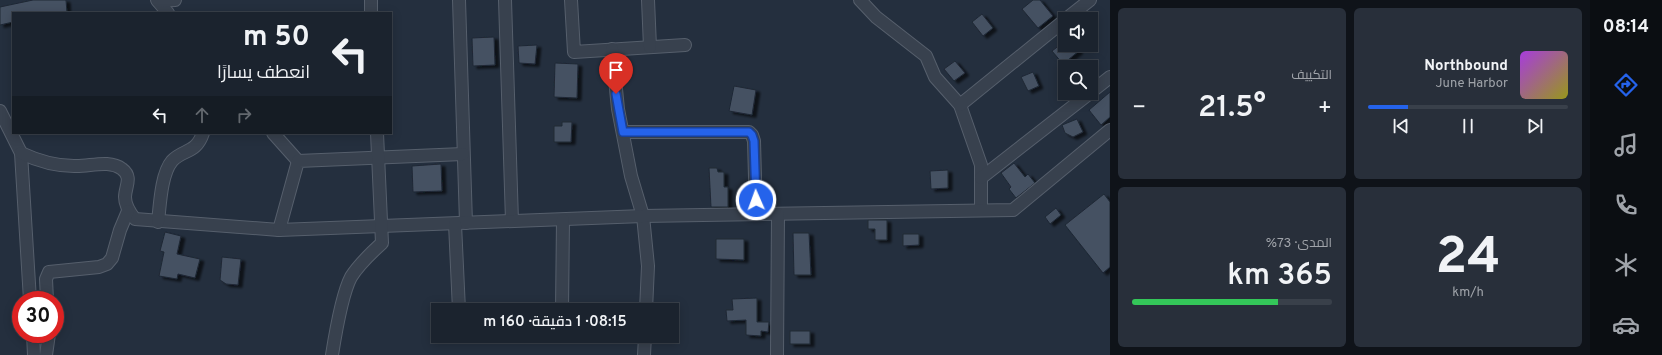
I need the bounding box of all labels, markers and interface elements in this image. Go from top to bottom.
map controls [1058,12,1098,100]
button: sound [1058,12,1098,52]
text: 08:14 [1603,16,1649,39]
text: 50 m [243,20,310,56]
icon: left [324,28,376,80]
pin [599,53,633,94]
text: Northbound [1424,57,1508,76]
icon: arrive [605,59,627,81]
button: search [1058,60,1098,100]
text: انعطف يسارًا [217,62,310,85]
text: التكييف [1291,68,1332,84]
icon: directions [1612,71,1640,99]
text: June Harbor [1435,76,1508,92]
text: 21.5° [1198,90,1266,127]
text: − [1132,95,1146,122]
text: + [1318,95,1332,122]
icon: left [149,104,171,126]
icon: ahead [191,104,213,126]
icon: right [233,104,255,126]
icon: previous [1390,115,1412,137]
icon: pause [1457,115,1479,137]
icon: next [1524,115,1546,137]
icon: music [1612,131,1640,159]
position arrow [735,179,777,221]
icon: phone [1612,191,1640,219]
text: 24 [1435,226,1501,292]
text: المدى · 73% [1266,236,1332,252]
icon: climate [1612,251,1640,279]
text: 365 km [1227,258,1332,295]
text: km/h [1452,285,1484,301]
speed limit sign: 30 [12,291,64,343]
icon: car [1612,311,1640,339]
text: 08:15 · 1 دقيقة · 160 m [483,313,627,332]

